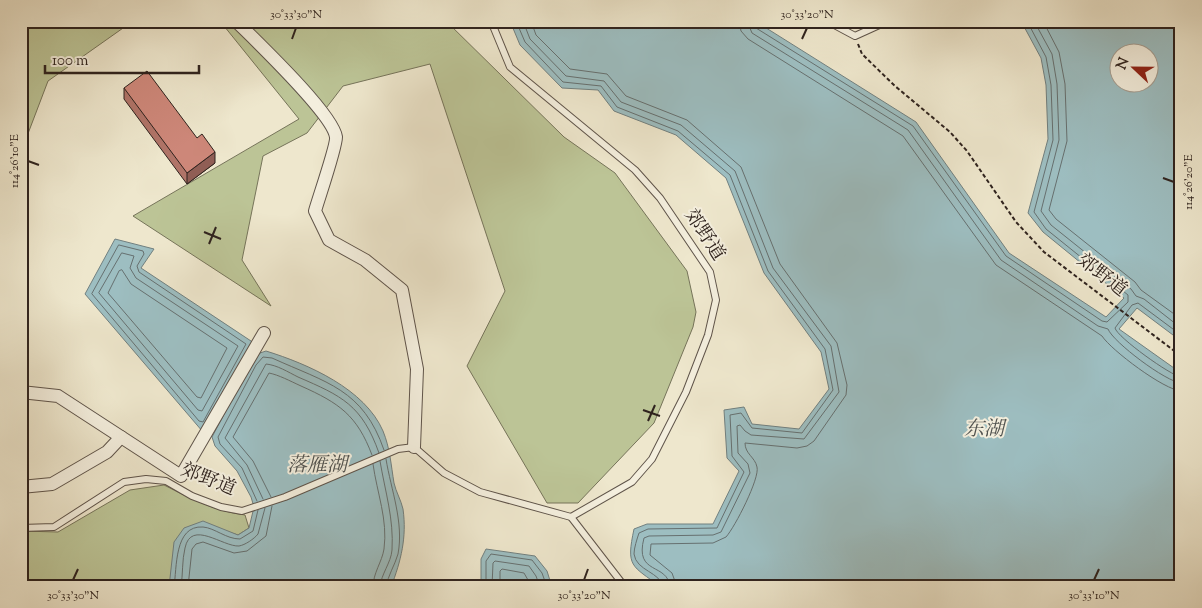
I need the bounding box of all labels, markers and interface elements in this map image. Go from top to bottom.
text: 30°33'30"N [270,6,323,24]
text: 30°33'20"N [781,6,834,24]
scale bar [45,42,199,74]
north arrow [1110,42,1160,92]
text: 100 m [52,51,89,72]
text: N [1112,55,1135,73]
text: 114°26'10"E [6,133,24,188]
text: 114°26'20"E [1180,153,1198,210]
street label: 郊野道 [677,204,731,267]
street label: 郊野道 [1071,248,1132,304]
water label: 东湖 [964,416,1007,445]
water label: 落雁湖 [287,452,350,481]
street label: 郊野道 [177,457,240,504]
text: 30°33'30"N [47,587,100,605]
text: 30°33'20"N [558,587,611,605]
text: 30°33'10"N [1068,587,1120,605]

